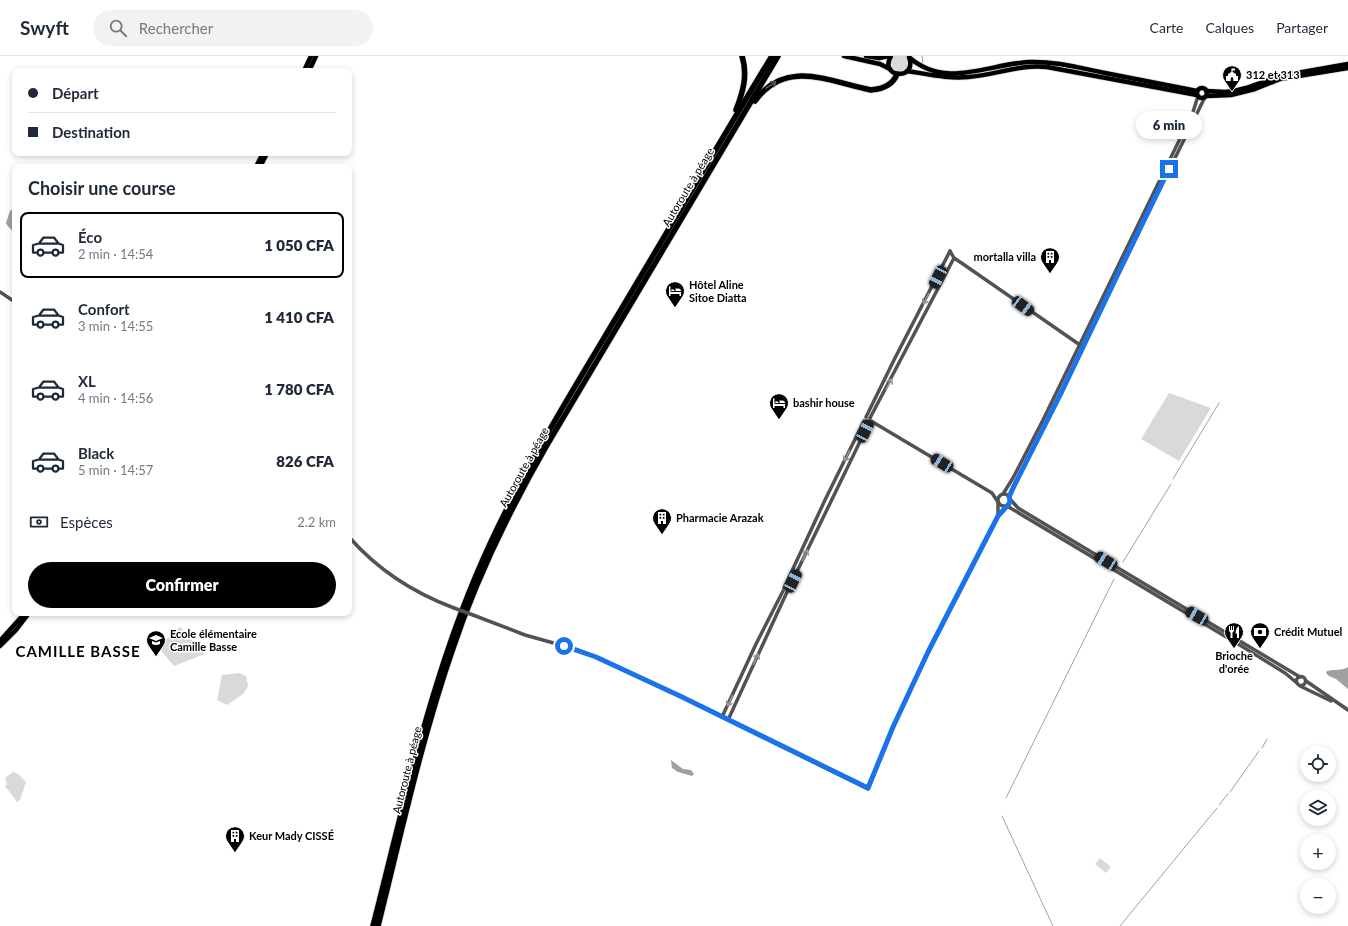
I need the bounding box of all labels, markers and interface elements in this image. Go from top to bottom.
search box [93,10,373,46]
text: Swyft [20,16,69,39]
icon: search [107,17,129,39]
text: Rechercher [139,19,213,37]
text: Carte [1150,19,1183,36]
text: Calques [1205,19,1254,36]
text: Partager [1276,19,1328,36]
public building icon: 312 et 313 [1221,64,1243,92]
place label: 312 et 313 [1246,68,1300,81]
one-way arrow [765,81,777,89]
text: Départ [52,84,99,102]
callout: 6 min [1136,111,1202,139]
text: 6 min [1153,117,1185,133]
text: Destination [52,123,130,141]
street label: Autoroute à péage [659,145,716,228]
route end [1160,160,1178,178]
text: Choisir une course [28,177,176,199]
icon: car [30,227,66,263]
text: Éco [78,228,102,246]
text: 1 050 CFA [264,236,334,254]
text: 2 min · 14:54 [78,246,153,262]
building icon: mortalla villa [1039,246,1061,274]
place label: mortalla villa [974,250,1036,263]
car [927,264,949,290]
place label: Hôtel Aline Sitoe Diatta [689,278,747,304]
hotel icon: Hôtel Aline Sitoe Diatta [664,280,686,308]
one-way arrow [922,293,930,305]
car [1010,294,1036,318]
icon: car [30,299,66,335]
text: Confort [78,300,130,318]
text: 1 410 CFA [264,308,334,326]
text: 3 min · 14:55 [78,318,153,334]
icon: car [30,371,66,407]
text: XL [78,372,96,390]
one-way arrow [886,378,893,390]
text: 1 780 CFA [264,380,334,398]
text: 4 min · 14:56 [78,390,153,406]
hotel icon: bashir house [768,392,790,420]
place label: bashir house [793,396,855,409]
car [854,418,876,444]
street label: Autoroute à péage [496,424,551,509]
icon: car [30,443,66,479]
text: Black [78,444,114,462]
one-way arrow [843,450,850,462]
text: 826 CFA [276,452,334,470]
car [929,452,955,474]
text: 5 min · 14:57 [78,462,153,478]
building icon: Pharmacie Arazak [651,507,673,535]
icon: cash [28,511,50,533]
place label: Pharmacie Arazak [676,511,764,524]
text: Espèces [60,513,113,531]
text: 2.2 km [297,514,336,530]
one-way arrow [802,549,810,561]
car [1093,550,1119,572]
button: Confirmer [28,562,336,608]
car [782,568,804,594]
car [1184,605,1210,627]
restaurant icon: Brioche d'orée [1223,621,1245,649]
bank icon: Crédit Mutuel [1249,621,1271,649]
place label: Crédit Mutuel [1274,625,1343,638]
place label: Ecole élémentaire Camille Basse [170,627,257,653]
school or university icon: Ecole élémentaire Camille Basse [145,629,167,657]
route start [555,637,573,655]
district label: CAMILLE BASSE [15,642,141,660]
place label: Brioche d'orée [1215,649,1253,675]
one-way arrow [753,653,760,665]
one-way arrow [725,695,733,707]
street label: Autoroute à péage [389,725,424,815]
map controls [1300,746,1336,914]
button: locate [1300,746,1336,782]
button: layers [1300,790,1336,826]
building icon: Keur Mady CISSÉ [224,825,246,853]
place label: Keur Mady CISSÉ [249,829,334,842]
button: + [1300,834,1336,870]
button: − [1300,878,1336,914]

